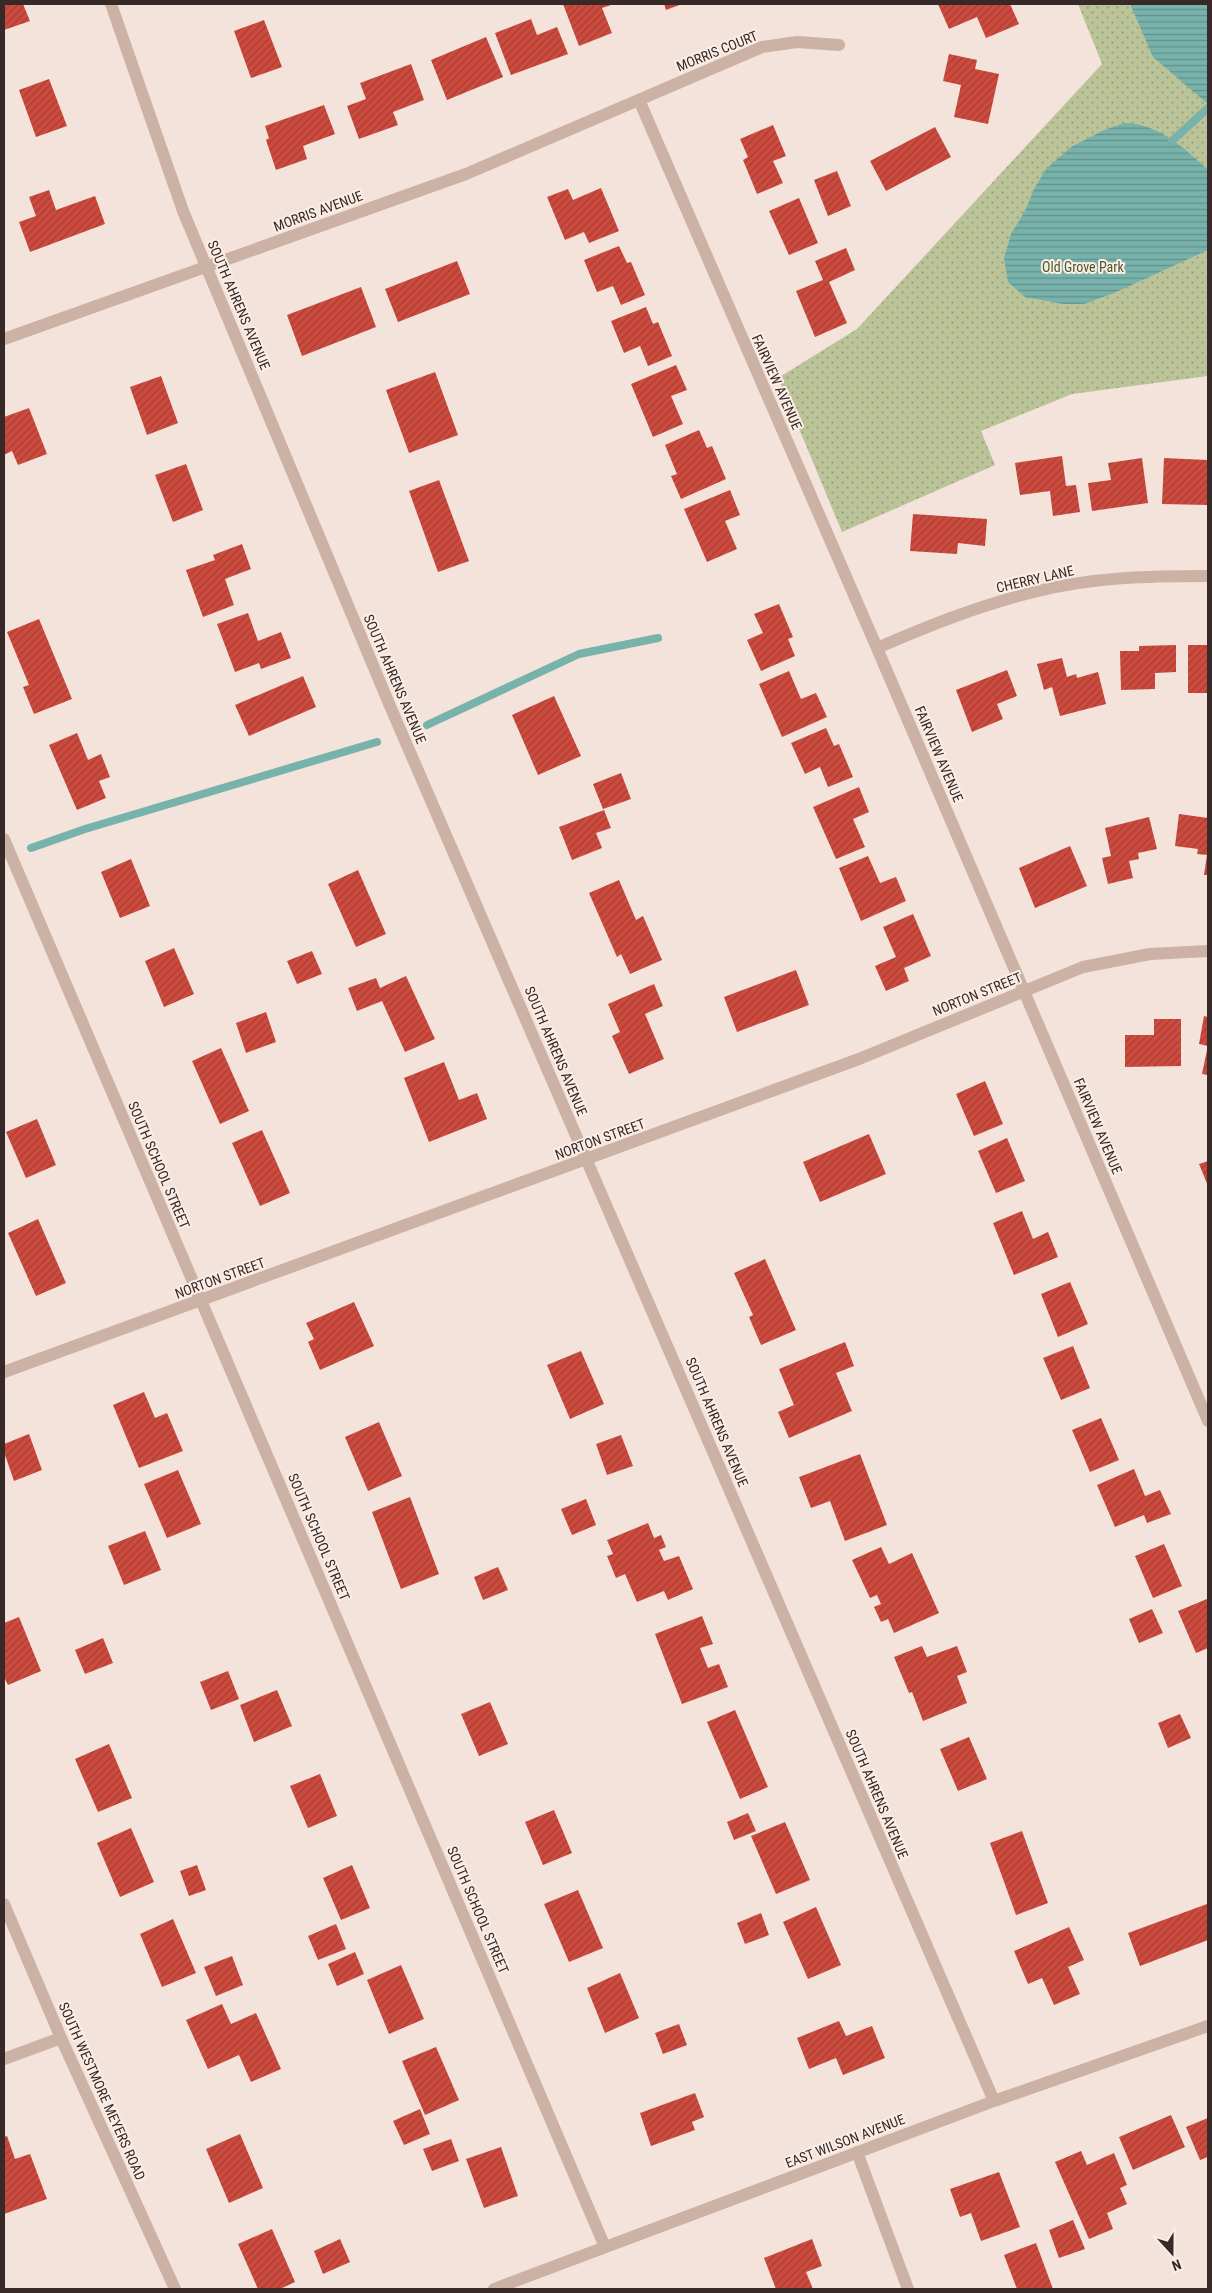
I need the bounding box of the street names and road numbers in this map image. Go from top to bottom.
street label: MORRIS COURT [674,27,760,75]
street label: MORRIS AVENUE [271,187,365,235]
street label: SOUTH AHRENS AVENUE [205,238,273,372]
street label: FAIRVIEW AVENUE [749,332,805,432]
street label: CHERRY LANE [995,562,1075,596]
street label: SOUTH AHRENS AVENUE [361,612,429,746]
street label: FAIRVIEW AVENUE [912,704,966,804]
street label: NORTON STREET [930,969,1024,1019]
street label: SOUTH AHRENS AVENUE [522,984,590,1118]
street label: FAIRVIEW AVENUE [1071,1076,1125,1176]
street label: SOUTH SCHOOL STREET [125,1099,193,1231]
street label: NORTON STREET [553,1115,647,1163]
street label: NORTON STREET [173,1254,267,1302]
street label: SOUTH AHRENS AVENUE [683,1355,751,1489]
street label: SOUTH SCHOOL STREET [285,1471,353,1603]
street label: SOUTH AHRENS AVENUE [843,1727,911,1861]
street label: SOUTH SCHOOL STREET [444,1844,512,1976]
street label: SOUTH WESTMORE MEYERS ROAD [55,2000,149,2182]
street label: EAST WILSON AVENUE [783,2111,907,2171]

